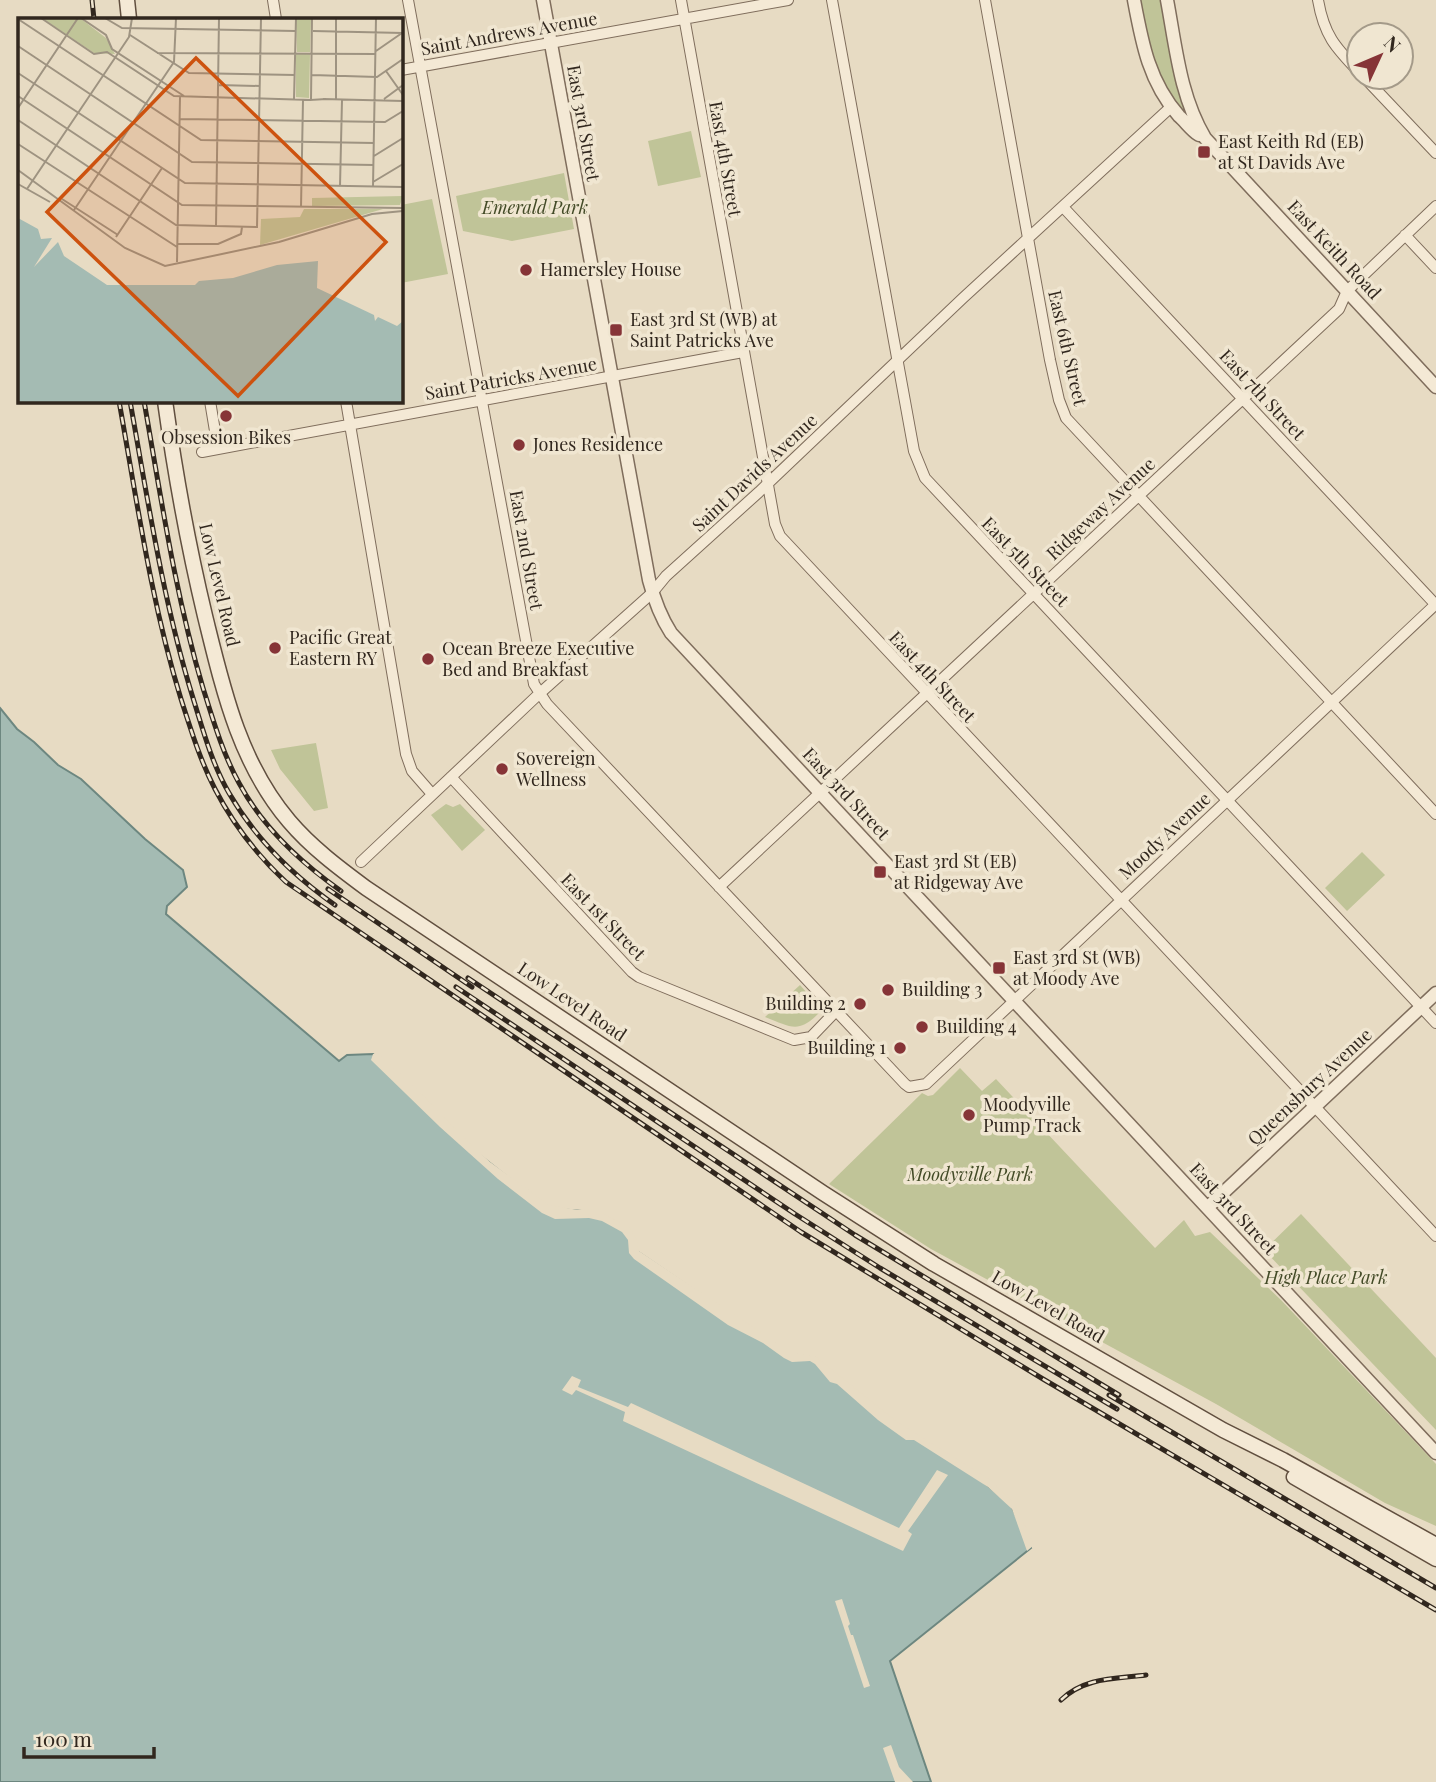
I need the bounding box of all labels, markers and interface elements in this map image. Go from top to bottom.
street label: Saint Andrews Avenue [419,6,599,60]
inset map [18,18,402,402]
north arrow [1345,21,1415,91]
text: N [1379,30,1407,58]
street label: East 3rd Street [562,63,606,183]
street label: East 4th Street [704,99,748,219]
place label: East Keith Rd (EB) at St Davids Ave [1218,129,1364,174]
marker: East Keith Rd (EB) at St Davids Ave [1196,144,1212,160]
park label: Emerald Park [481,195,588,219]
street label: East Keith Road [1283,195,1387,304]
place label: Hamersley House [540,257,681,281]
marker: Hamersley House [518,262,534,278]
street label: East 6th Street [1043,288,1093,408]
place label: East 3rd St (WB) at Saint Patricks Ave [630,307,778,352]
marker: East 3rd St (WB) at Saint Patricks Ave [608,322,624,338]
street label: East 7th Street [1215,344,1311,445]
street label: Saint Patricks Avenue [423,351,599,405]
marker: Obsession Bikes [218,408,234,424]
street label: Saint Davids Avenue [687,408,822,537]
place label: Obsession Bikes [161,425,291,449]
place label: Jones Residence [532,432,663,456]
marker: Jones Residence [511,437,527,453]
street label: Ridgeway Avenue [1041,452,1160,565]
street label: East 2nd Street [505,488,549,612]
street label: East 5th Street [977,511,1075,612]
street label: Low Level Road [194,521,246,649]
place label: Pacific Great Eastern RY [289,625,392,670]
street label: East 4th Street [884,625,982,728]
place label: Ocean Breeze Executive Bed and Breakfast [442,636,634,681]
marker: Pacific Great Eastern RY [267,640,283,656]
marker: Ocean Breeze Executive Bed and Breakfast [420,651,436,667]
street label: East 3rd Street [798,742,896,845]
place label: Sovereign Wellness [515,746,596,791]
marker: Sovereign Wellness [494,761,510,777]
street label: Moody Avenue [1113,786,1215,884]
place label: East 3rd St (EB) at Ridgeway Ave [894,849,1023,894]
marker: East 3rd St (EB) at Ridgeway Ave [872,864,888,880]
street label: East 1st Street [556,868,652,965]
place label: East 3rd St (WB) at Moody Ave [1013,945,1140,990]
street label: Low Level Road [514,956,632,1047]
marker: East 3rd St (WB) at Moody Ave [991,960,1007,976]
place label: Building 3 [902,977,982,1001]
marker: Building 3 [880,982,896,998]
place label: Building 2 [765,991,846,1015]
marker: Building 2 [852,996,868,1012]
place label: Building 4 [936,1014,1017,1038]
marker: Building 4 [914,1019,930,1035]
street label: Queensbury Avenue [1242,1022,1376,1150]
place label: Building 1 [807,1035,886,1059]
marker: Building 1 [892,1040,908,1056]
place label: Moodyville Pump Track [983,1092,1081,1137]
marker: Moodyville Pump Track [961,1107,977,1123]
street label: East 3rd Street [1185,1157,1283,1260]
park label: Moodyville Park [906,1162,1033,1186]
street label: Low Level Road [988,1264,1110,1348]
park label: High Place Park [1264,1265,1388,1289]
scale bar [24,1716,154,1760]
text: 100 m [35,1724,92,1752]

